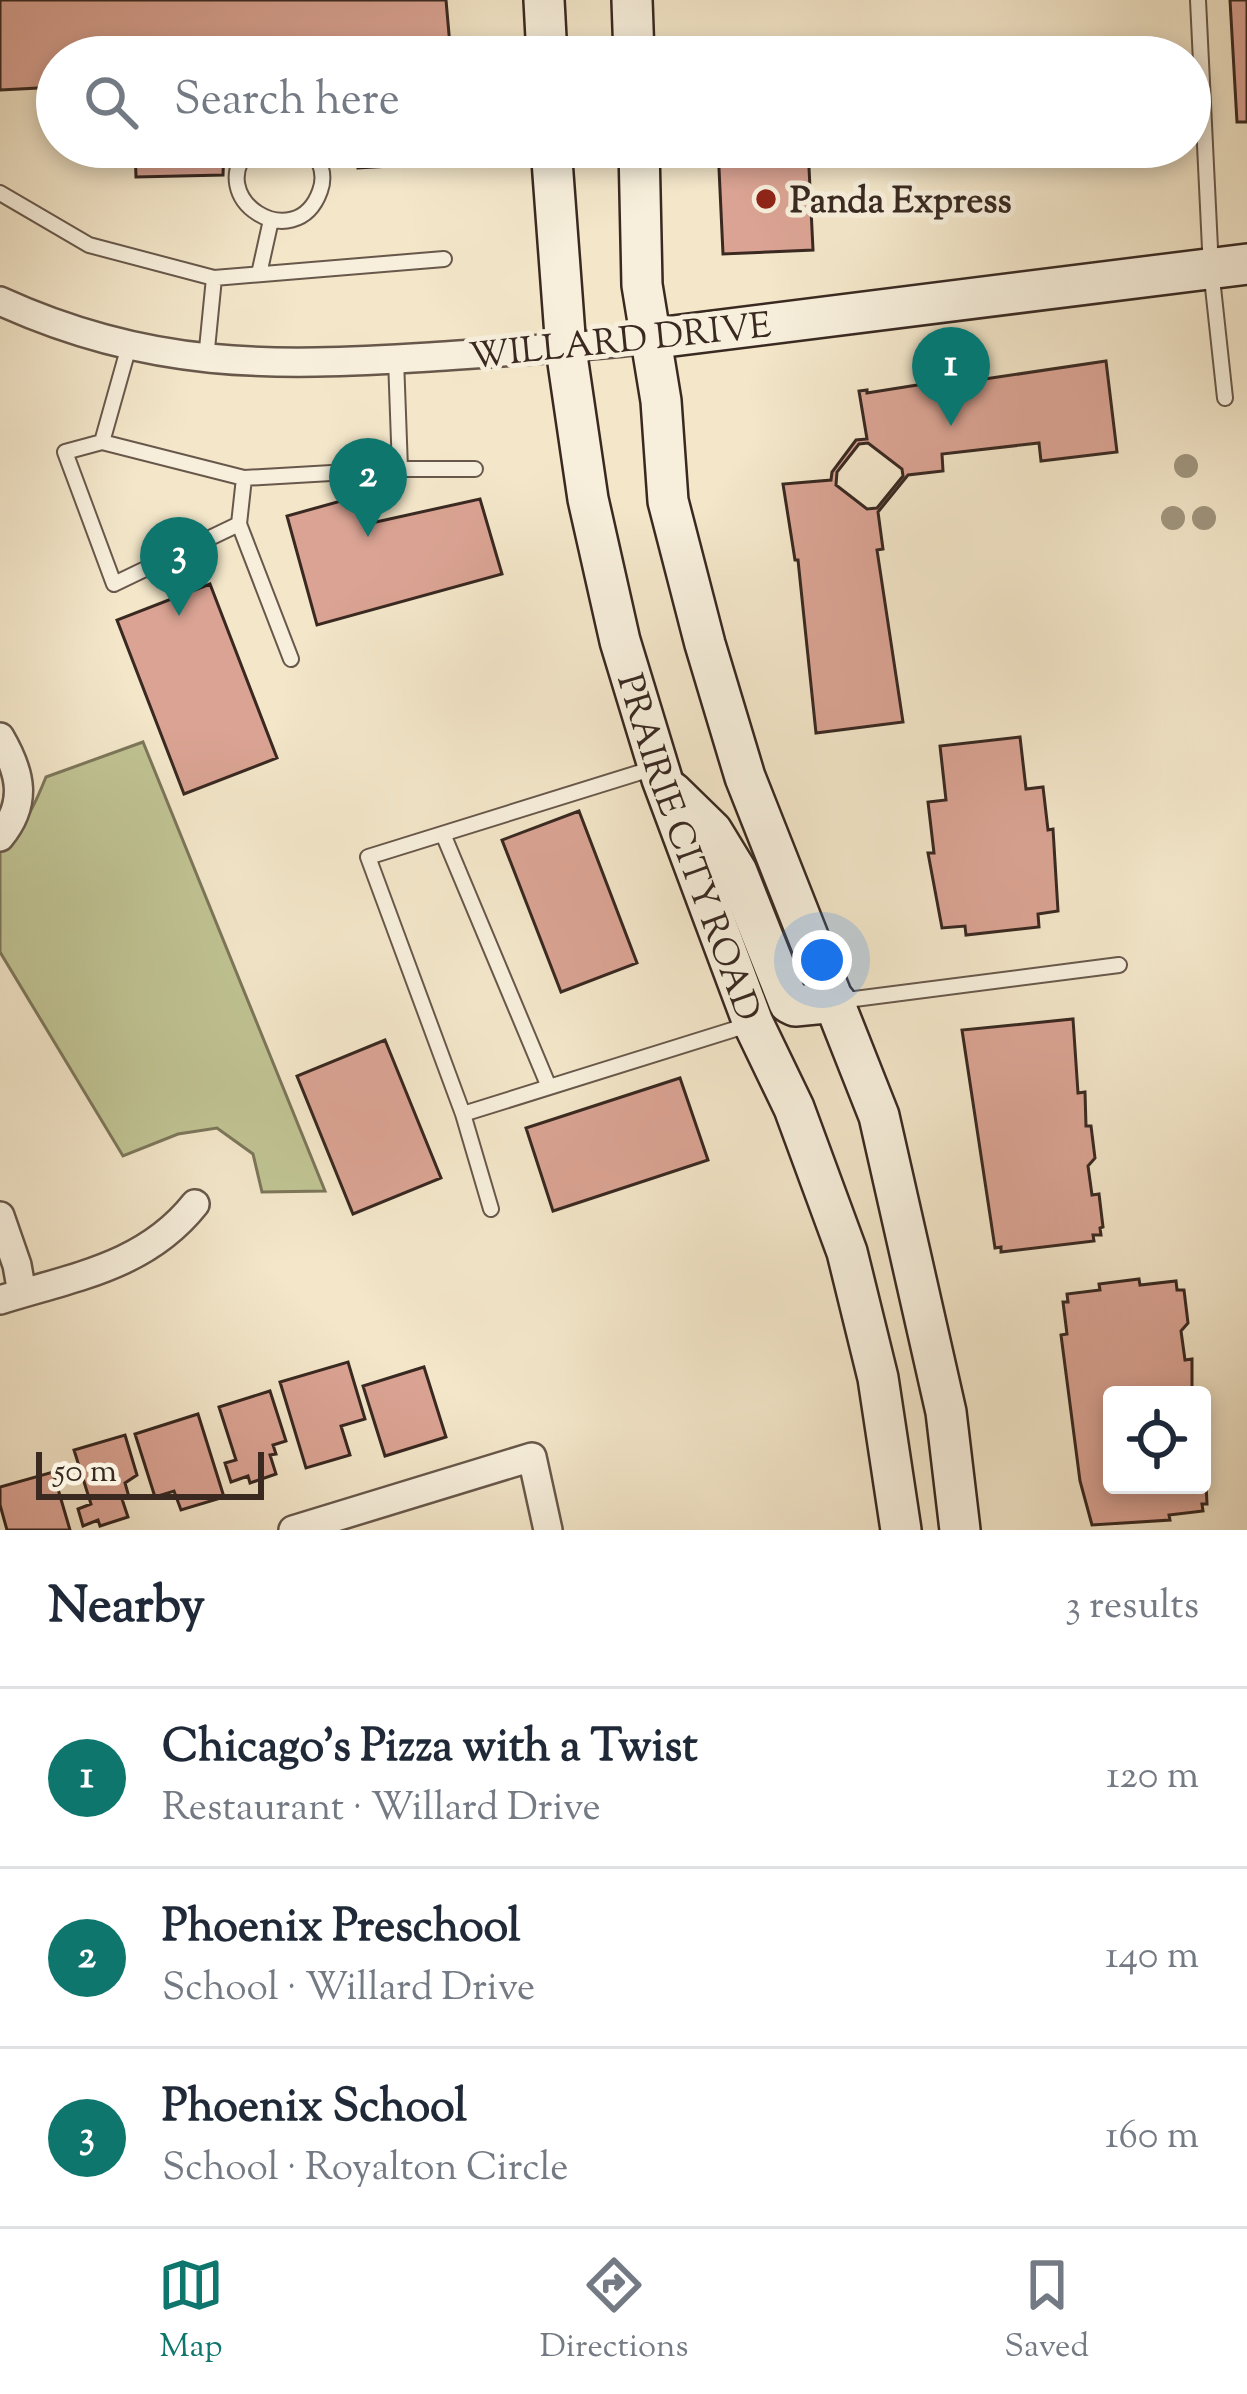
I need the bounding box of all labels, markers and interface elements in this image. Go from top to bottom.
search box [36,36,1211,168]
icon: search [78,69,144,135]
text: Search here [174,70,400,135]
place label: Panda Express [790,177,1012,229]
marker: Panda Express [753,186,779,212]
street label: WILLARD DRIVE [467,301,774,385]
pin: 1 [912,327,990,426]
pin: 2 [329,438,407,537]
pin: 3 [140,517,218,616]
street label: PRAIRIE CITY ROAD [601,668,772,1029]
your location [792,930,852,990]
map controls [1103,1386,1211,1494]
button: locate [1103,1386,1211,1494]
scale bar [36,1446,264,1499]
text: 50 m [54,1449,117,1497]
text: Nearby [48,1572,205,1645]
text: 3 results [1065,1580,1199,1636]
text: Chicago's Pizza with a Twist [162,1717,698,1782]
text: 1 [80,1750,94,1806]
text: 120 m [1106,1750,1199,1806]
text: Restaurant · Willard Drive [162,1782,601,1838]
text: Phoenix Preschool [162,1897,520,1962]
text: 2 [78,1930,96,1986]
text: 140 m [1105,1930,1199,1986]
text: School · Willard Drive [162,1962,535,2018]
text: Phoenix School [162,2077,467,2142]
text: 3 [79,2110,95,2166]
text: 160 m [1105,2110,1199,2166]
text: School · Royalton Circle [162,2142,568,2198]
tab: Map [158,2252,224,2372]
tab: Directions [540,2252,689,2372]
tab: Saved [1004,2252,1089,2372]

